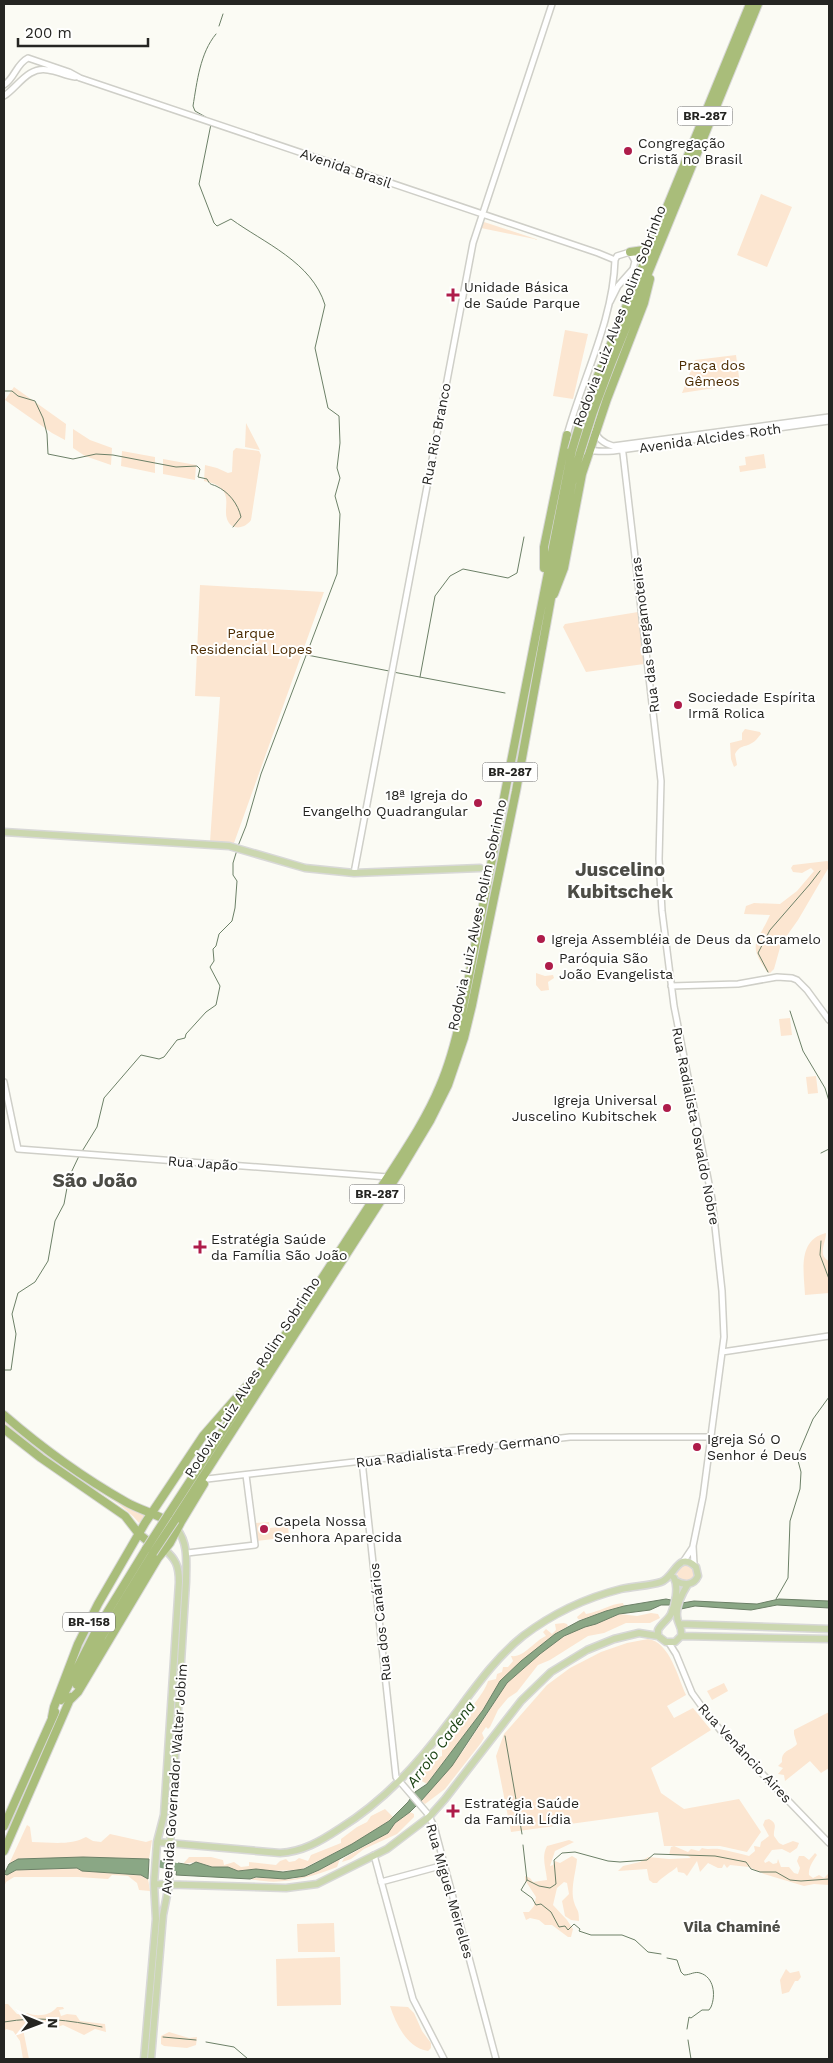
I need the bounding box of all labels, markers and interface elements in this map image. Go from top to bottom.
scale bar [18,15,148,47]
text: 200 m [25,24,72,42]
road number: BR-287 [678,106,732,125]
place label: Congregação Cristã no Brasil [638,135,743,167]
street label: Avenida Brasil [298,145,394,191]
marker: Congregação Cristã no Brasil [622,145,634,157]
street label: Rodovia Luiz Alves Rolim Sobrinho [569,203,669,429]
place label: Unidade Básica de Saúde Parque [464,279,580,311]
marker: Unidade Básica de Saúde Parque [446,288,460,302]
park label: Praça dos Gêmeos [679,357,745,389]
street label: Rua Rio Branco [418,382,454,486]
street label: Avenida Alcides Roth [638,420,782,456]
street label: Rua das Bergamoteiras [627,556,663,714]
park label: Parque Residencial Lopes [190,625,312,657]
place label: Sociedade Espírita Irmã Rolica [688,689,815,721]
marker: Sociedade Espírita Irmã Rolica [672,699,684,711]
road number: BR-287 [482,762,538,782]
place label: 18ª Igreja do Evangelho Quadrangular [302,787,468,819]
marker: 18ª Igreja do Evangelho Quadrangular [472,797,484,809]
street label: Rodovia Luiz Alves Rolim Sobrinho [445,798,509,1032]
district label: Juscelino Kubitschek [567,858,673,903]
place label: Igreja Assembléia de Deus da Caramelo [551,931,821,947]
marker: Igreja Assembléia de Deus da Caramelo [535,933,547,945]
place label: Paróquia São João Evangelista [559,950,673,982]
marker: Paróquia São João Evangelista [543,960,555,972]
street label: Rua Radialista Osvaldo Nobre [669,1026,723,1226]
place label: Igreja Universal Juscelino Kubitschek [512,1092,658,1124]
marker: Igreja Universal Juscelino Kubitschek [661,1102,673,1114]
street label: Rua Japão [167,1153,239,1173]
district label: São João [53,1169,137,1192]
road number: BR-287 [350,1184,404,1204]
place label: Estratégia Saúde da Família São João [211,1231,348,1263]
marker: Estratégia Saúde da Família São João [193,1240,207,1254]
street label: Rodovia Luiz Alves Rolim Sobrinho [181,1274,323,1480]
street label: Rua Radialista Fredy Germano [355,1430,561,1470]
place label: Igreja Só O Senhor é Deus [707,1431,807,1463]
marker: Igreja Só O Senhor é Deus [691,1441,703,1453]
place label: Capela Nossa Senhora Aparecida [274,1513,402,1545]
marker: Capela Nossa Senhora Aparecida [258,1523,270,1535]
street label: Rua dos Canários [366,1562,394,1682]
road number: BR-158 [63,1612,115,1631]
street label: Avenida Governador Walter Jobim [158,1663,190,1895]
water label: Arroio Cadena [402,1697,479,1791]
street label: Rua Venâncio Aires [695,1700,795,1806]
place label: Estratégia Saúde da Família Lídia [464,1795,579,1827]
marker: Estratégia Saúde da Família Lídia [446,1804,460,1818]
street label: Rua Miguel Meirelles [423,1822,477,1960]
district label: Vila Chaminé [683,1918,781,1936]
north arrow [15,1998,65,2048]
text: N [45,2018,61,2029]

